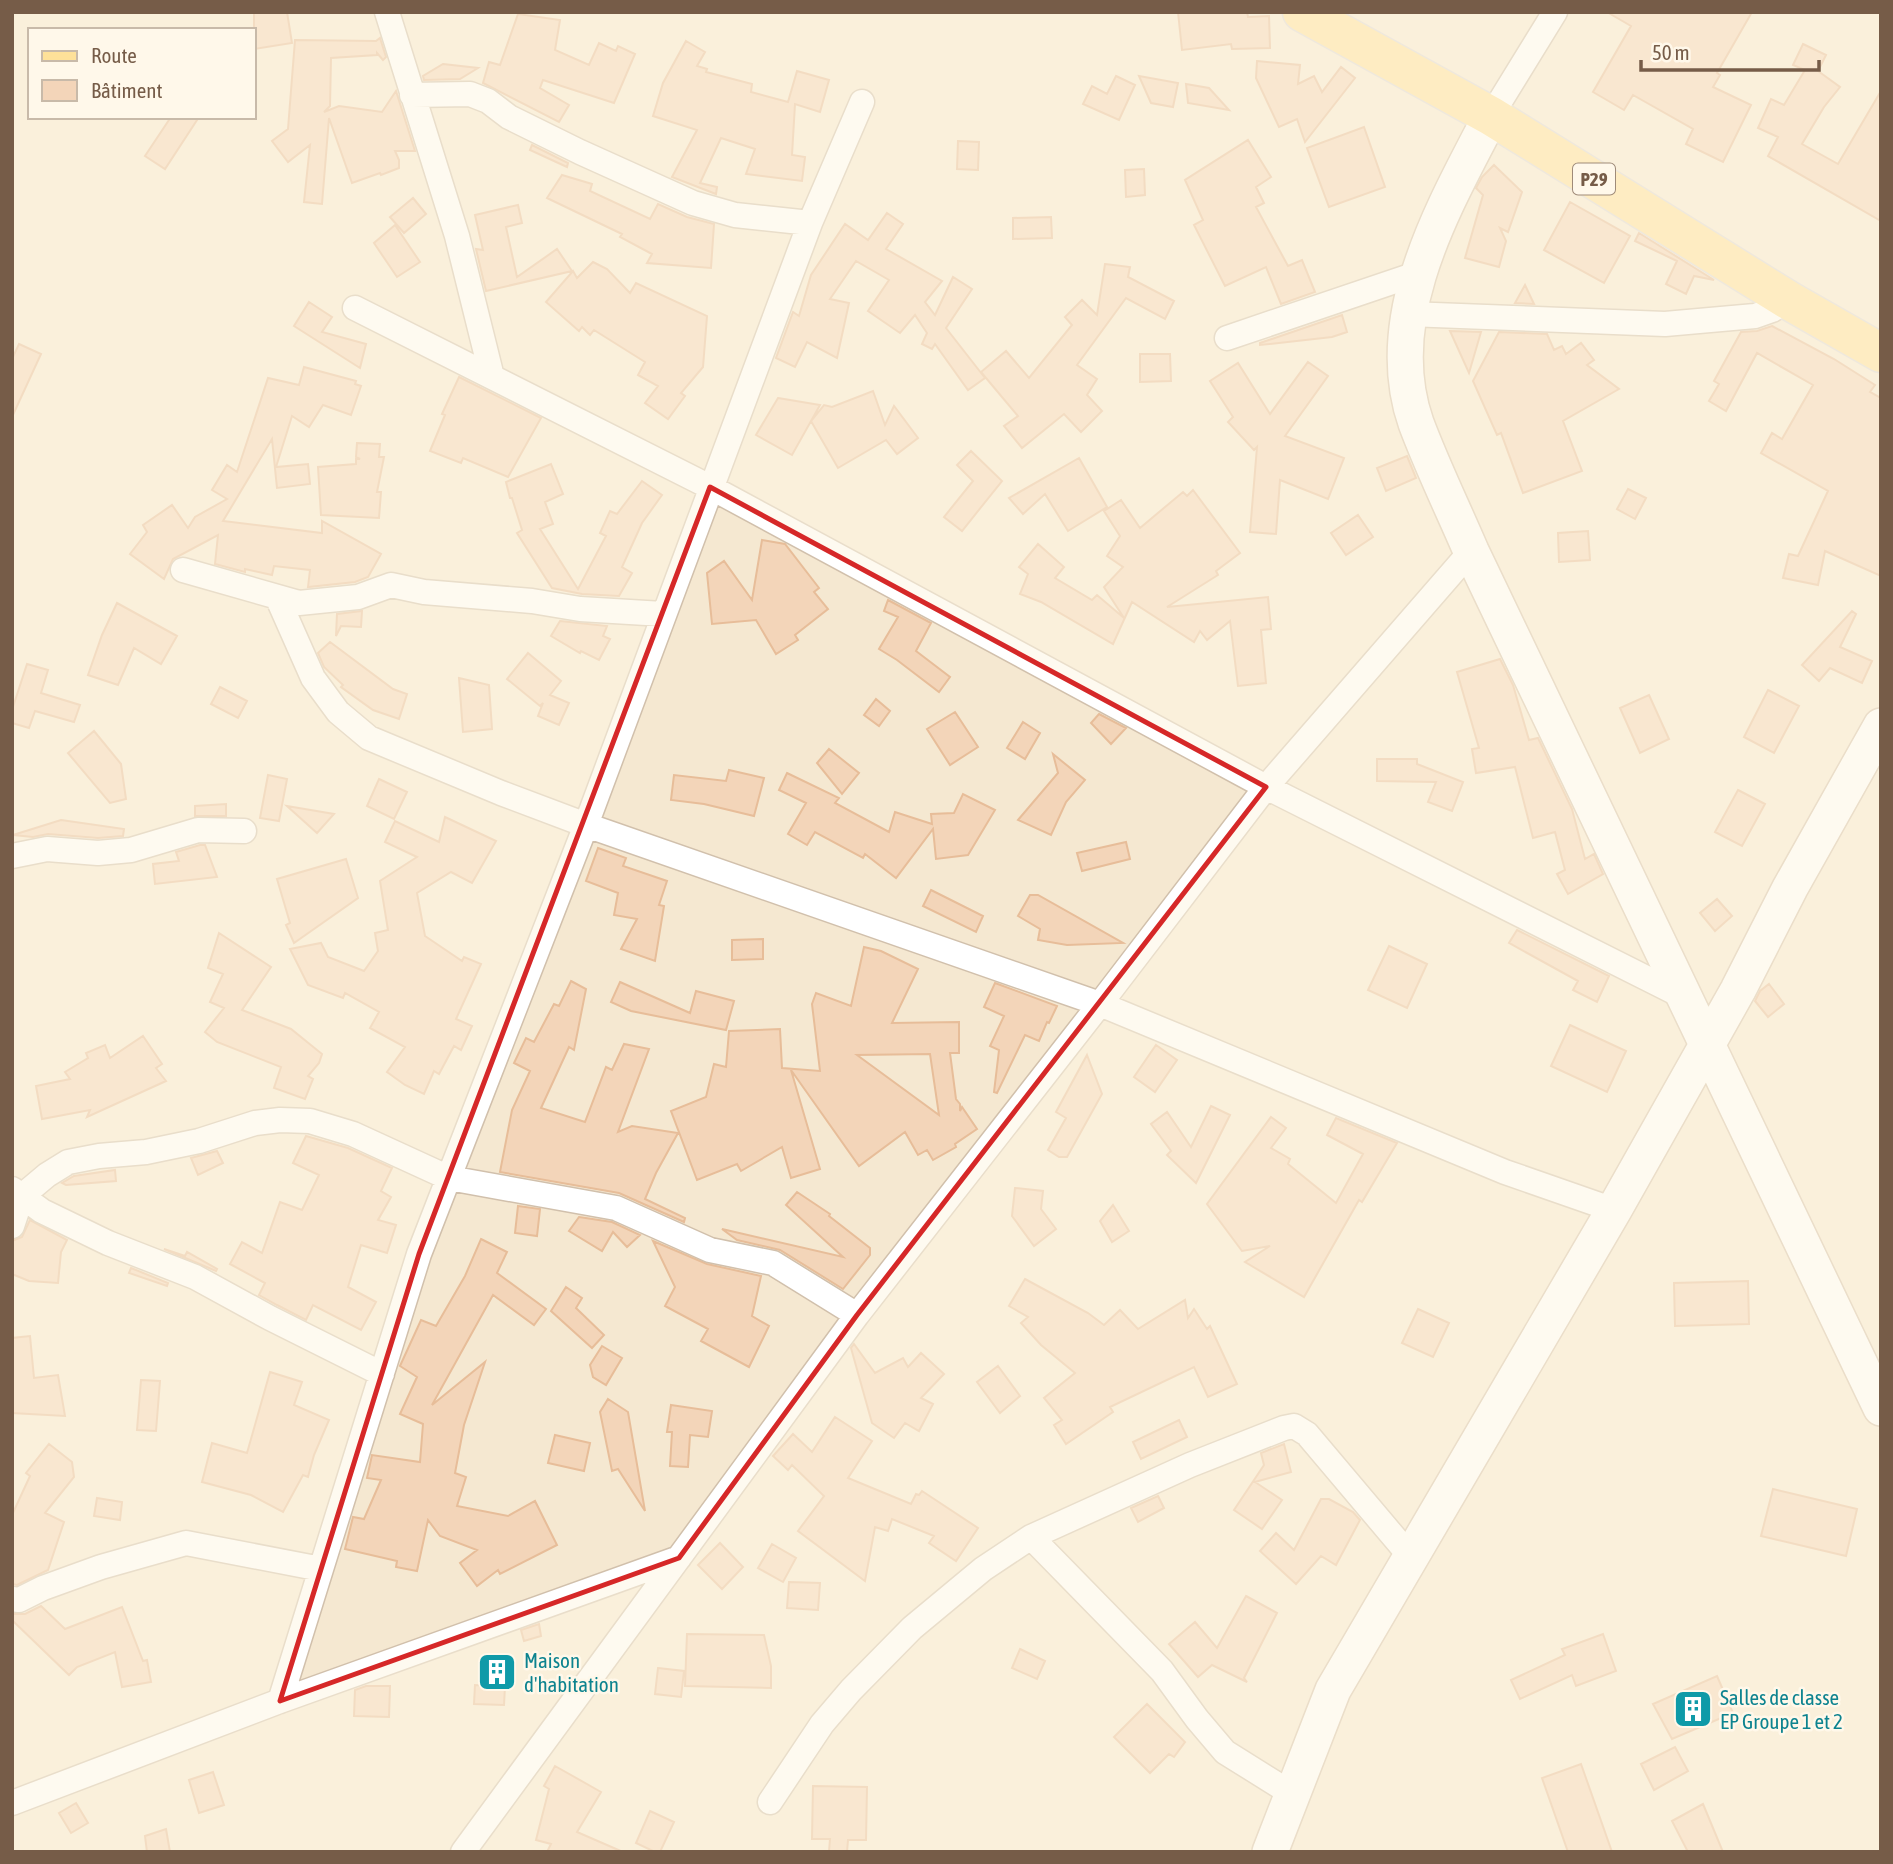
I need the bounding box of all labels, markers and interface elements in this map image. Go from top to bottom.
legend [28,28,256,119]
scale bar [1641,28,1820,72]
text: 50 m [1652,40,1690,64]
text: Route [91,43,137,67]
text: Bâtiment [91,78,162,102]
road number: P29 [1573,164,1615,195]
place label: Maison d'habitation [524,1648,619,1696]
building icon: Maison d'habitation [476,1651,518,1693]
place label: Salles de classe EP Groupe 1 et 2 [1720,1685,1843,1733]
building icon: Salles de classe EP Groupe 1 et 2 [1672,1688,1714,1730]

